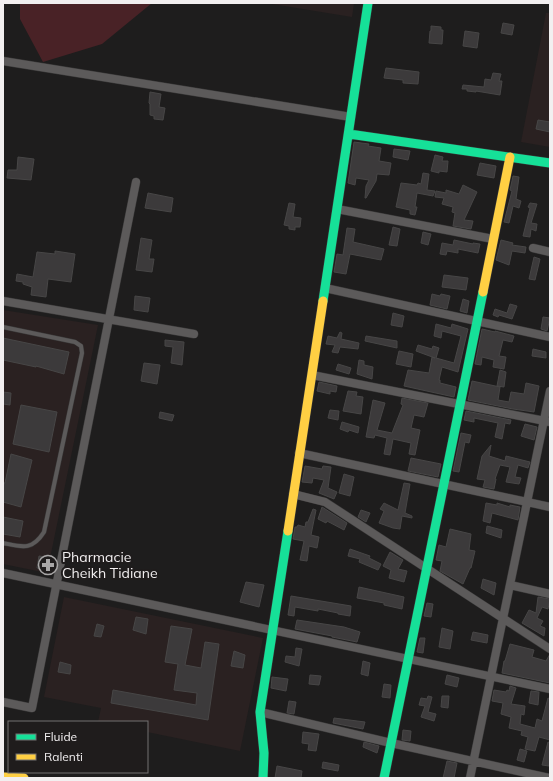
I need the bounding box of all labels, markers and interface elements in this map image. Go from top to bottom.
place label: Pharmacie Cheikh Tidiane [62,548,158,582]
pharmacy icon: Pharmacie Cheikh Tidiane [37,554,59,576]
legend [8,721,148,773]
text: Fluide [44,729,77,744]
text: Ralenti [44,749,83,764]

